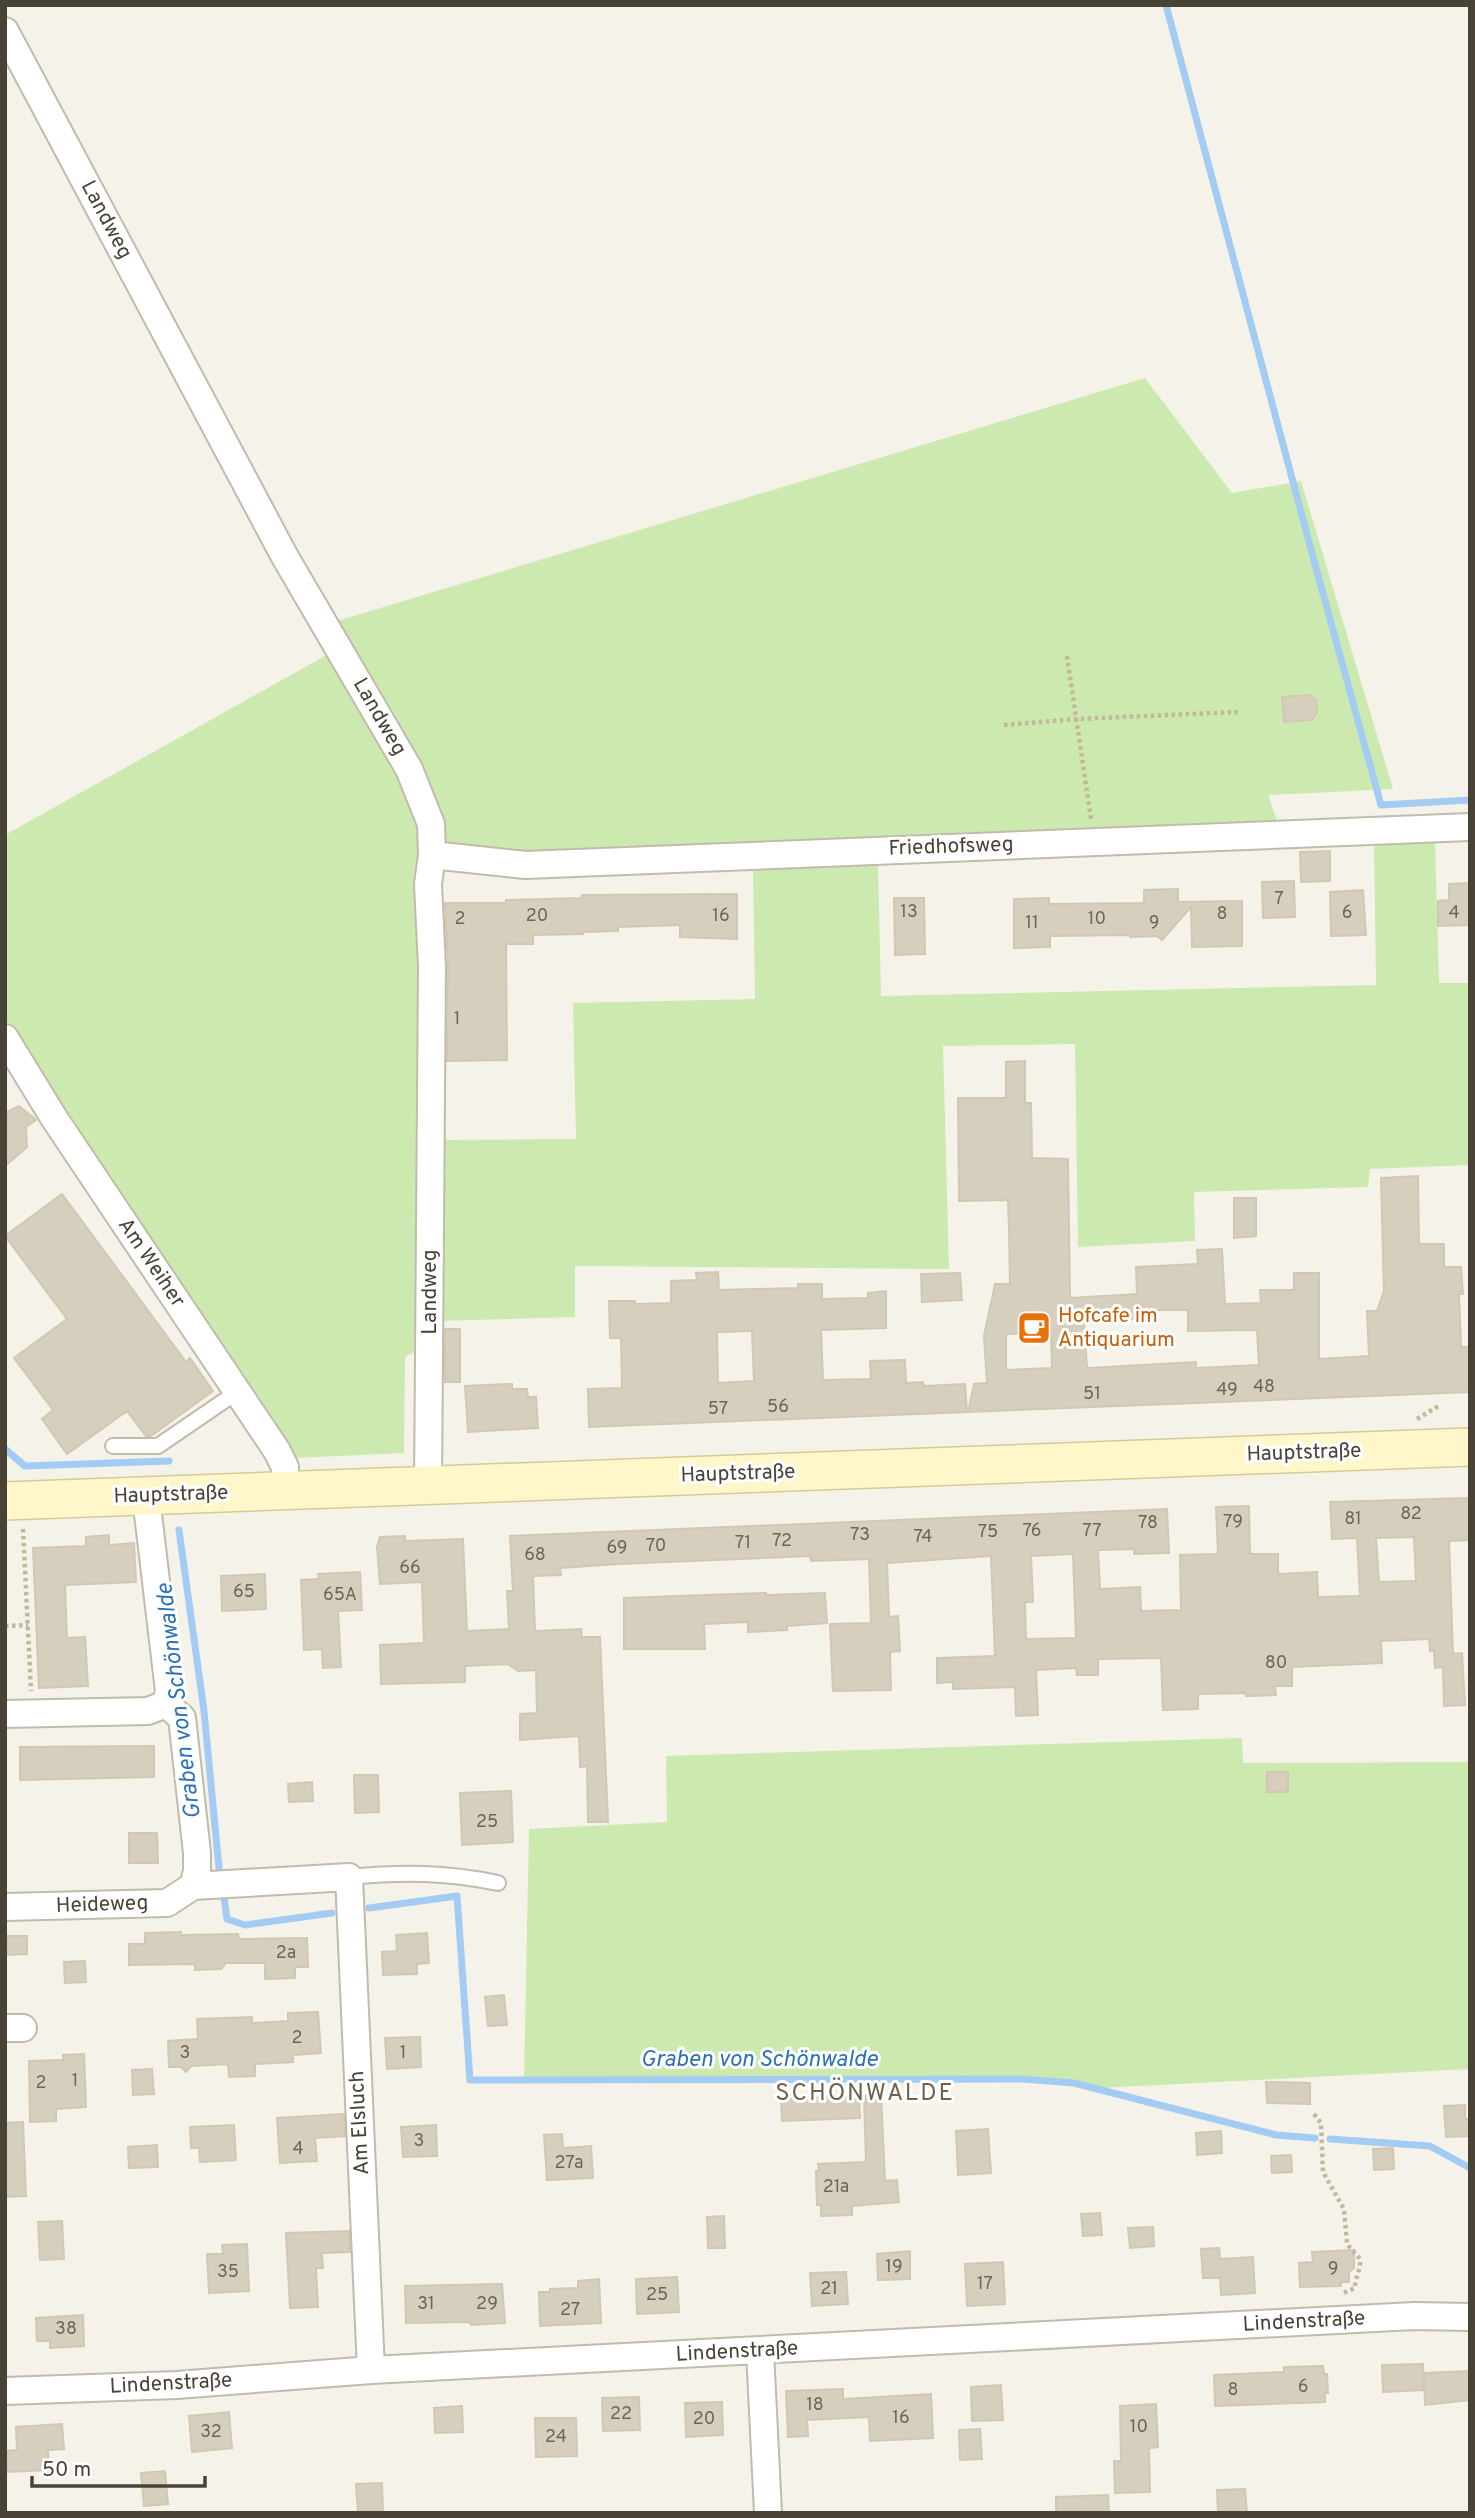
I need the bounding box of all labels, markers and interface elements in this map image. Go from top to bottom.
street label: Landweg [74,176,138,264]
street label: Landweg [346,673,412,761]
street label: Friedhofsweg [888,831,1014,863]
house number: 7 [1274,888,1284,911]
house number: 13 [900,901,918,924]
house number: 6 [1342,902,1352,925]
house number: 4 [1448,902,1460,925]
house number: 8 [1217,903,1228,926]
house number: 20 [526,905,548,928]
house number: 16 [712,905,730,928]
house number: 2 [454,908,466,931]
house number: 10 [1088,908,1106,931]
house number: 11 [1025,912,1039,935]
house number: 9 [1149,912,1159,935]
house number: 1 [454,1008,460,1031]
street label: Am Weiher [111,1213,191,1313]
street label: Landweg [417,1249,444,1335]
place label: Hofcafe im Antiquarium [1058,1303,1175,1354]
cafe icon: Hofcafe im Antiquarium [1015,1309,1053,1347]
house number: 48 [1253,1376,1275,1399]
house number: 49 [1216,1379,1238,1402]
house number: 51 [1083,1383,1101,1406]
house number: 56 [767,1396,789,1419]
house number: 57 [708,1398,728,1421]
street label: Hauptstraße [1246,1438,1362,1468]
street label: Hauptstraße [680,1459,796,1489]
street label: Hauptstraße [113,1480,229,1510]
house number: 82 [1400,1503,1422,1526]
house number: 81 [1344,1508,1362,1531]
house number: 79 [1223,1511,1243,1534]
house number: 78 [1138,1512,1158,1535]
house number: 76 [1022,1520,1042,1543]
house number: 77 [1082,1520,1102,1543]
house number: 75 [978,1521,998,1544]
house number: 73 [850,1524,870,1547]
house number: 74 [914,1526,932,1549]
house number: 72 [772,1530,792,1553]
house number: 71 [735,1532,751,1555]
house number: 70 [646,1535,666,1558]
house number: 69 [607,1537,627,1560]
house number: 68 [524,1544,546,1567]
house number: 66 [399,1557,421,1580]
water label: Graben von Schönwalde [151,1580,209,1820]
house number: 65 [233,1581,255,1604]
house number: 65A [323,1584,357,1607]
house number: 80 [1265,1652,1287,1675]
house number: 25 [476,1811,498,1834]
street label: Heideweg [55,1890,149,1920]
house number: 2a [276,1942,296,1965]
house number: 2 [291,2027,303,2050]
house number: 3 [180,2042,190,2065]
house number: 1 [400,2042,406,2065]
water label: Graben von Schönwalde [640,2046,879,2075]
house number: 1 [72,2070,78,2093]
street label: Am Elsluch [344,2070,376,2176]
house number: 2 [35,2072,47,2095]
district label: SCHÖNWALDE [775,2077,955,2109]
house number: 3 [414,2130,424,2153]
house number: 4 [292,2138,304,2161]
house number: 27a [554,2152,584,2175]
house number: 21a [823,2176,849,2199]
house number: 19 [885,2256,903,2279]
house number: 9 [1328,2258,1338,2281]
house number: 35 [217,2261,239,2284]
house number: 17 [977,2273,993,2296]
house number: 21 [820,2278,838,2301]
house number: 25 [646,2284,668,2307]
house number: 31 [417,2293,435,2316]
house number: 29 [476,2293,498,2316]
house number: 27 [560,2299,580,2322]
street label: Lindenstraße [1242,2305,1366,2339]
house number: 38 [55,2318,77,2341]
street label: Lindenstraße [675,2335,799,2369]
street label: Lindenstraße [109,2367,233,2401]
house number: 6 [1298,2376,1308,2399]
house number: 8 [1228,2379,1239,2402]
house number: 18 [806,2394,824,2417]
house number: 22 [610,2403,632,2426]
house number: 16 [892,2407,910,2430]
house number: 20 [693,2408,715,2431]
house number: 10 [1130,2416,1148,2439]
house number: 32 [200,2421,222,2444]
house number: 24 [545,2426,567,2449]
scale bar [32,2444,205,2488]
text: 50 m [42,2457,91,2484]

